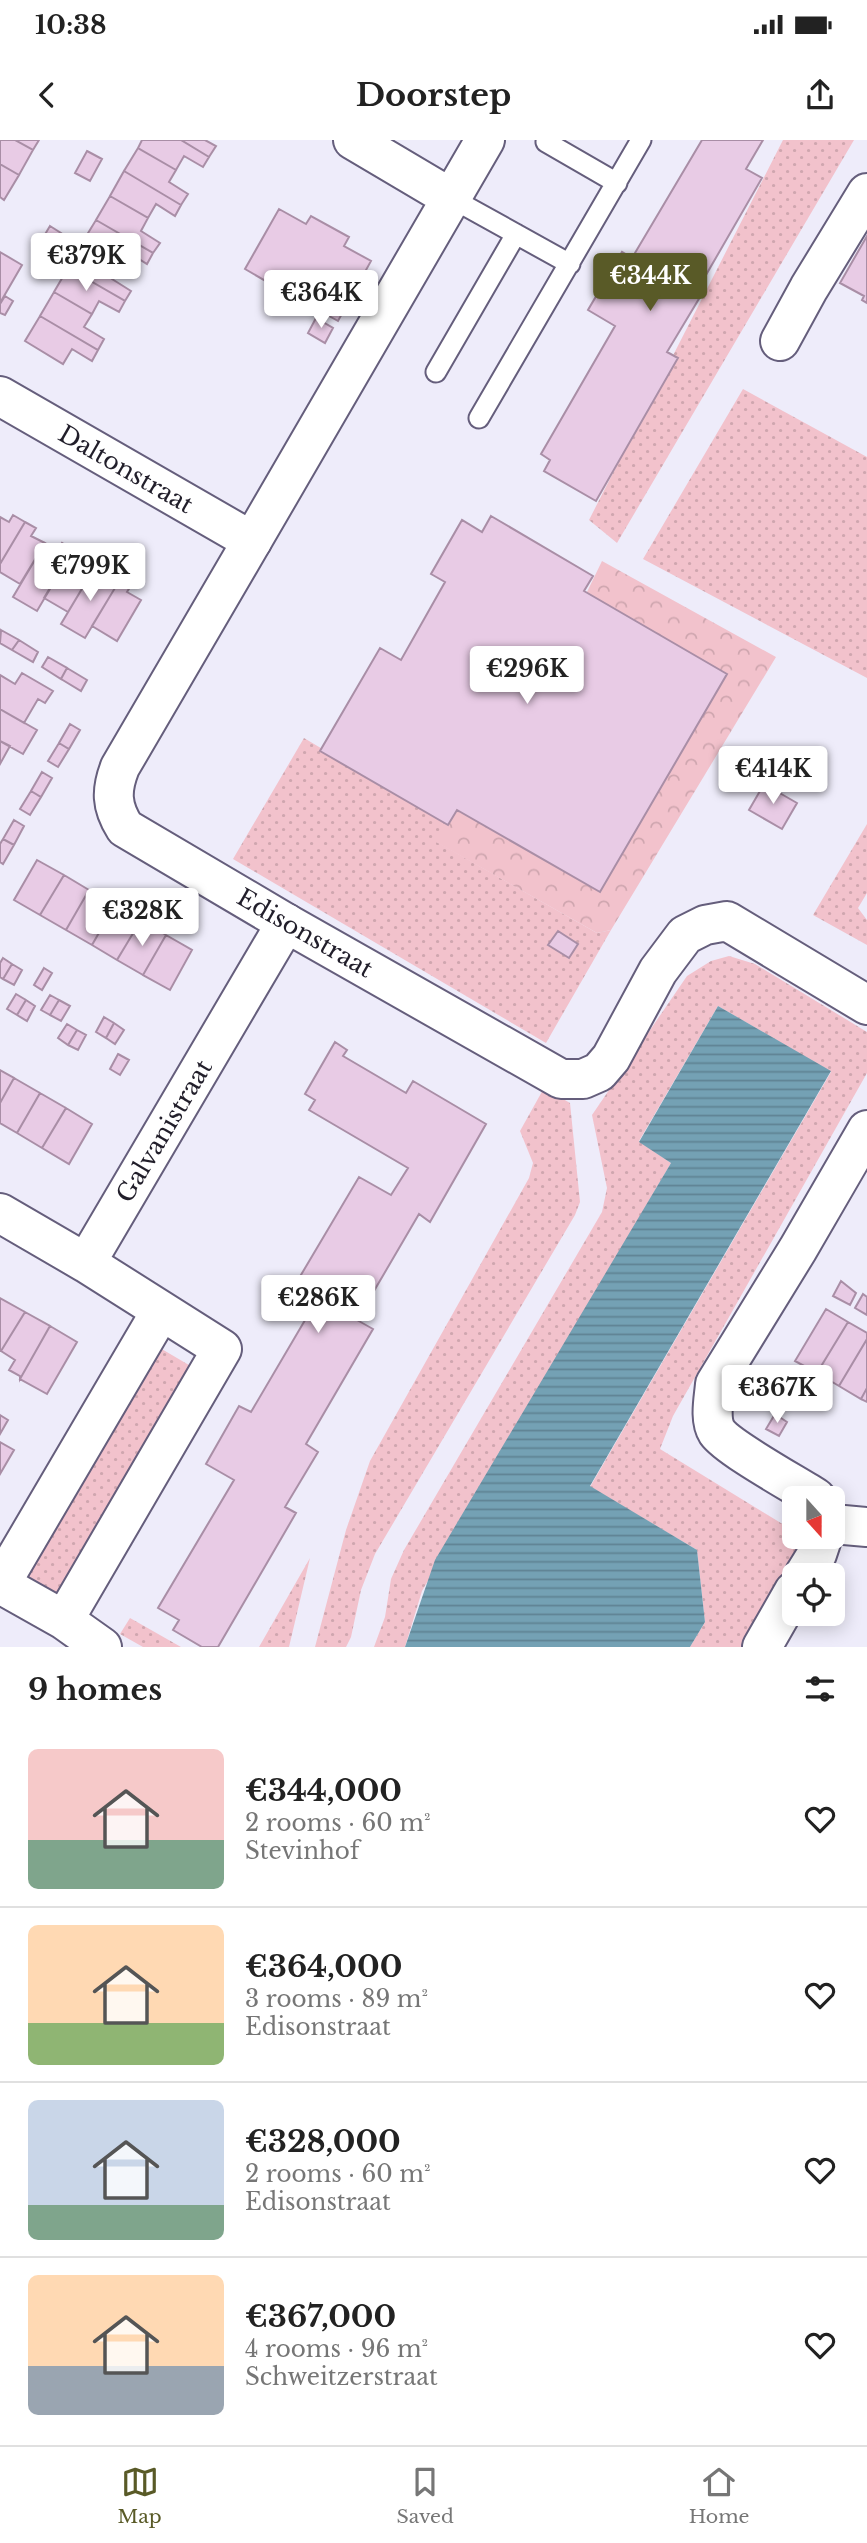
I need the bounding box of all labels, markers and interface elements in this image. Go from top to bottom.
text: 10:38 [35,9,106,41]
text: Doorstep [356,75,511,115]
icon: back [28,76,66,114]
icon: share [801,76,839,114]
pin: €379K [37,234,135,293]
text: €379K [47,242,125,270]
pin: €344K [601,254,699,313]
text: €344K [609,262,691,290]
pin: €364K [272,270,370,330]
text: €364K [280,279,362,307]
street label: Daltonstraat [54,419,198,519]
pin: €799K [41,544,139,603]
text: €799K [50,552,130,580]
pin: €296K [478,646,576,706]
text: €296K [486,655,568,683]
pin: €414K [724,746,822,806]
text: €414K [734,755,812,783]
street label: Edisonstraat [232,882,378,984]
pin: €328K [93,888,191,948]
text: €328K [102,897,182,925]
street label: Galvanistraat [110,1054,218,1208]
pin: €286K [269,1276,367,1335]
text: €286K [277,1284,359,1312]
pin: €367K [728,1366,826,1425]
text: €367K [738,1374,816,1402]
north arrow [782,1486,845,1549]
map controls [782,1486,845,1626]
button: locate [782,1563,845,1626]
icon: filters [801,1670,839,1708]
text: 9 homes [28,1671,162,1708]
text: €344,000 [245,1772,402,1809]
icon: home [84,1777,168,1861]
icon: heart [801,1800,839,1838]
text: 2 rooms · 60 m² [245,1809,431,1837]
text: Stevinhof [245,1837,359,1865]
text: €364,000 [245,1948,402,1985]
icon: home [84,1953,168,2037]
icon: heart [801,1976,839,2014]
text: 3 rooms · 89 m² [245,1985,428,2013]
text: Edisonstraat [245,2013,391,2041]
text: €328,000 [245,2123,401,2160]
icon: home [84,2128,168,2212]
icon: heart [801,2151,839,2189]
text: 2 rooms · 60 m² [245,2160,431,2188]
text: Edisonstraat [245,2188,391,2216]
text: €367,000 [245,2298,396,2335]
icon: home [84,2303,168,2387]
icon: heart [801,2326,839,2364]
text: 4 rooms · 96 m² [245,2335,428,2363]
text: Schweitzerstraat [245,2363,438,2391]
tab: Map [117,2463,162,2528]
tab: Saved [397,2463,454,2528]
tab: Home [689,2463,750,2528]

